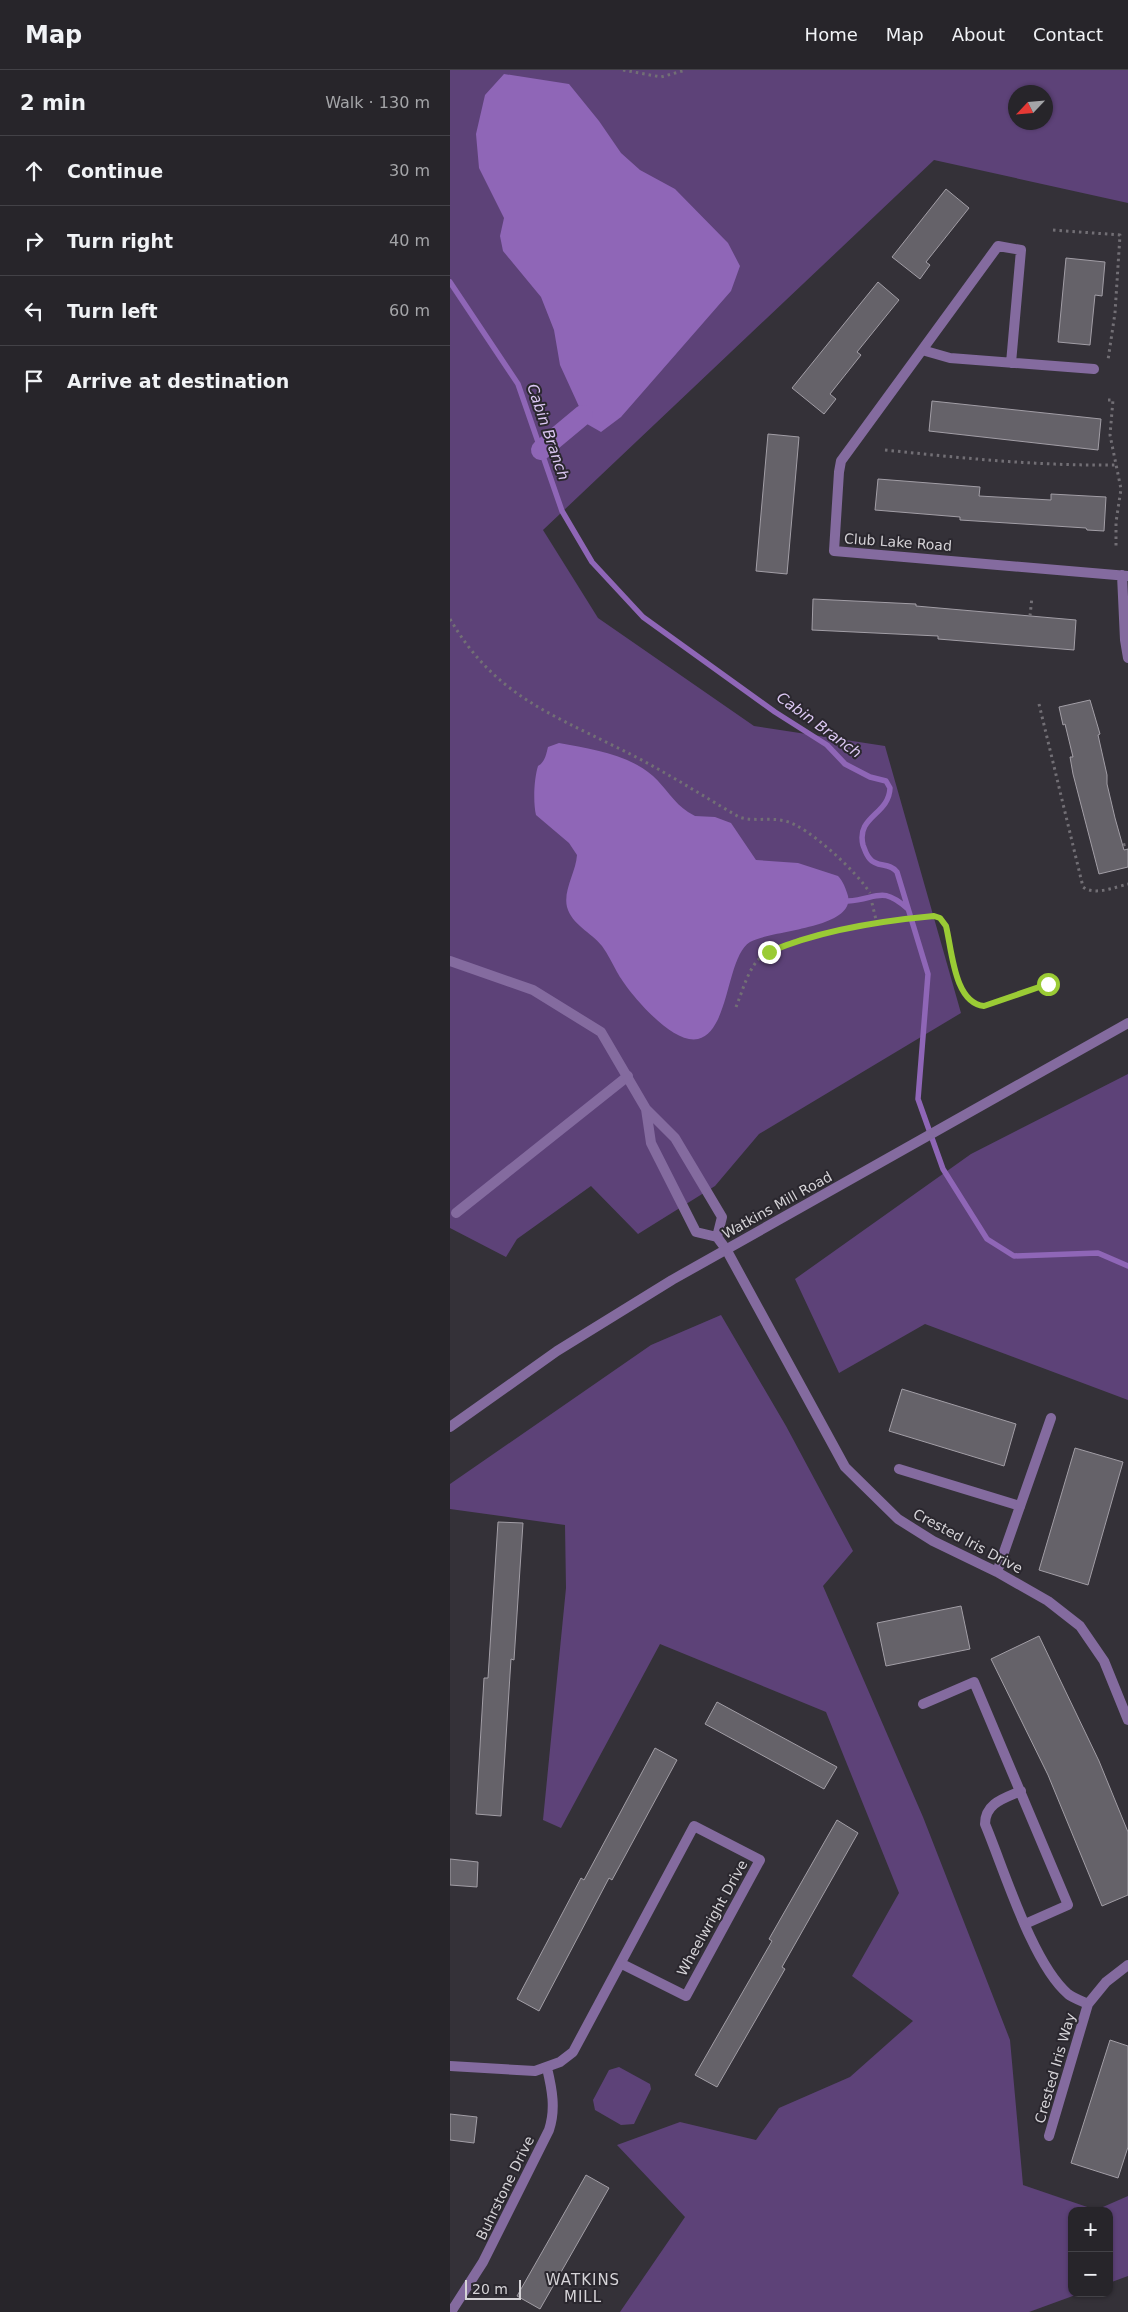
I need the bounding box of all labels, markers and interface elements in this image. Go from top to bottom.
text: Map [25,21,82,49]
text: Home [805,24,858,45]
text: Map [886,24,924,45]
text: About [952,24,1005,45]
text: Contact [1033,24,1103,45]
north arrow [1008,85,1053,130]
text: 2 min [20,91,86,115]
text: Walk · 130 m [325,93,430,112]
icon: ahead [20,157,48,185]
text: Continue [67,160,163,182]
text: 30 m [389,161,430,180]
icon: right [20,227,48,255]
text: Turn right [67,230,173,252]
text: 40 m [389,231,430,250]
icon: left [20,297,48,325]
text: Turn left [67,300,158,322]
text: 60 m [389,301,430,320]
icon: arrive [20,367,48,395]
text: Arrive at destination [67,370,289,392]
water label: Cabin Branch [523,382,573,482]
street label: Club Lake Road [844,530,952,554]
water label: Cabin Branch [773,688,865,762]
route end [758,941,781,964]
route start [1037,973,1060,996]
street label: Watkins Mill Road [719,1168,835,1242]
street label: Crested Iris Drive [911,1505,1025,1577]
street label: Wheelwright Drive [674,1857,750,1979]
street label: Crested Iris Way [1032,2011,1078,2125]
street label: Buhrstone Drive [473,2133,537,2243]
map controls [1068,2207,1113,2297]
button: + [1068,2207,1113,2252]
button: − [1068,2252,1113,2297]
district label: WATKINS MILL [546,2271,620,2306]
scale bar [465,2277,521,2300]
text: 20 m [472,2281,508,2297]

